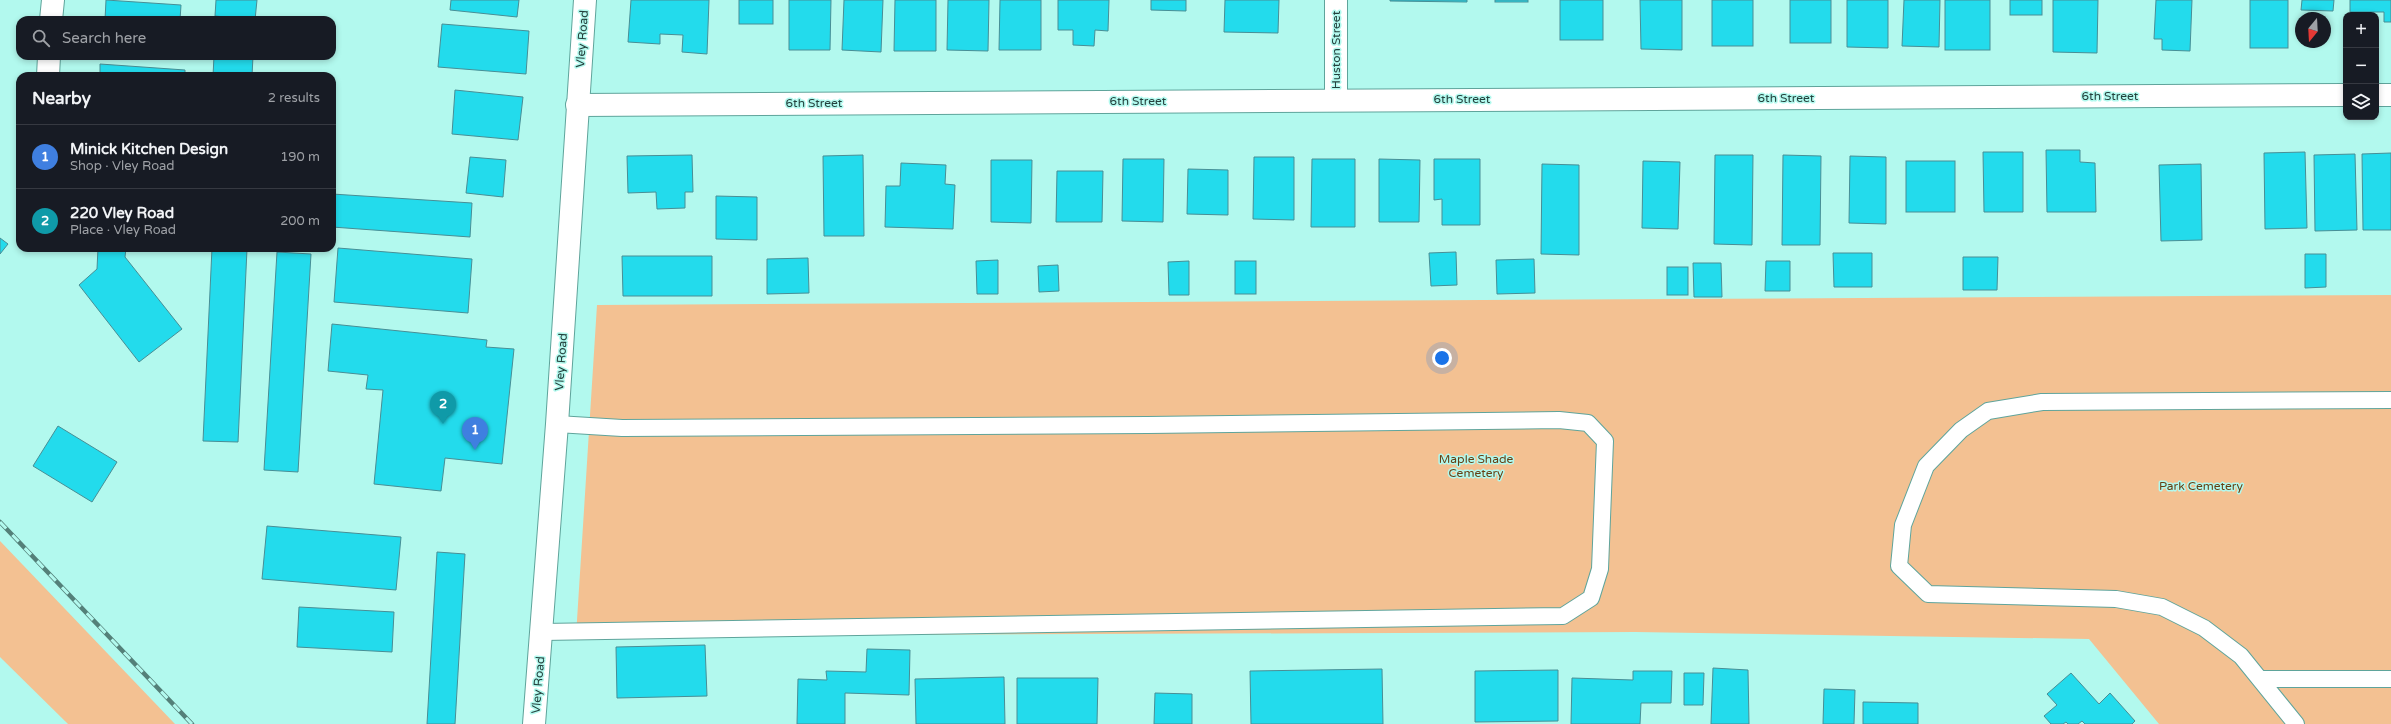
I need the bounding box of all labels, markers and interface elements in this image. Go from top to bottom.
street label: Vley Road [573,10,591,68]
street label: Huston Street [1329,10,1343,89]
north arrow [2295,12,2331,48]
map controls [2343,12,2379,120]
button: + [2343,12,2379,48]
search box [16,16,336,60]
icon: search [30,27,52,49]
text: Search here [62,29,146,47]
button: − [2343,48,2379,84]
button: layers [2343,84,2379,120]
text: Nearby [32,88,91,109]
street label: 6th Street [2082,89,2139,103]
text: 2 results [268,90,320,106]
street label: 6th Street [1758,91,1815,105]
street label: 6th Street [1434,92,1491,106]
street label: 6th Street [1110,94,1167,108]
street label: 6th Street [786,96,843,110]
text: Minick Kitchen Design [70,140,228,158]
text: 1 [41,149,49,165]
text: 190 m [280,149,320,165]
text: Shop · Vley Road [70,158,175,174]
text: 220 Vley Road [70,204,174,222]
text: 2 [41,213,49,229]
text: 200 m [280,213,320,229]
text: Place · Vley Road [70,222,176,238]
street label: Vley Road [552,333,570,391]
your location [1432,348,1452,368]
pin: 2 [430,391,456,424]
pin: 1 [462,417,488,450]
park label: Maple Shade Cemetery [1439,452,1513,480]
park label: Park Cemetery [2159,479,2243,493]
street label: Vley Road [529,656,547,714]

